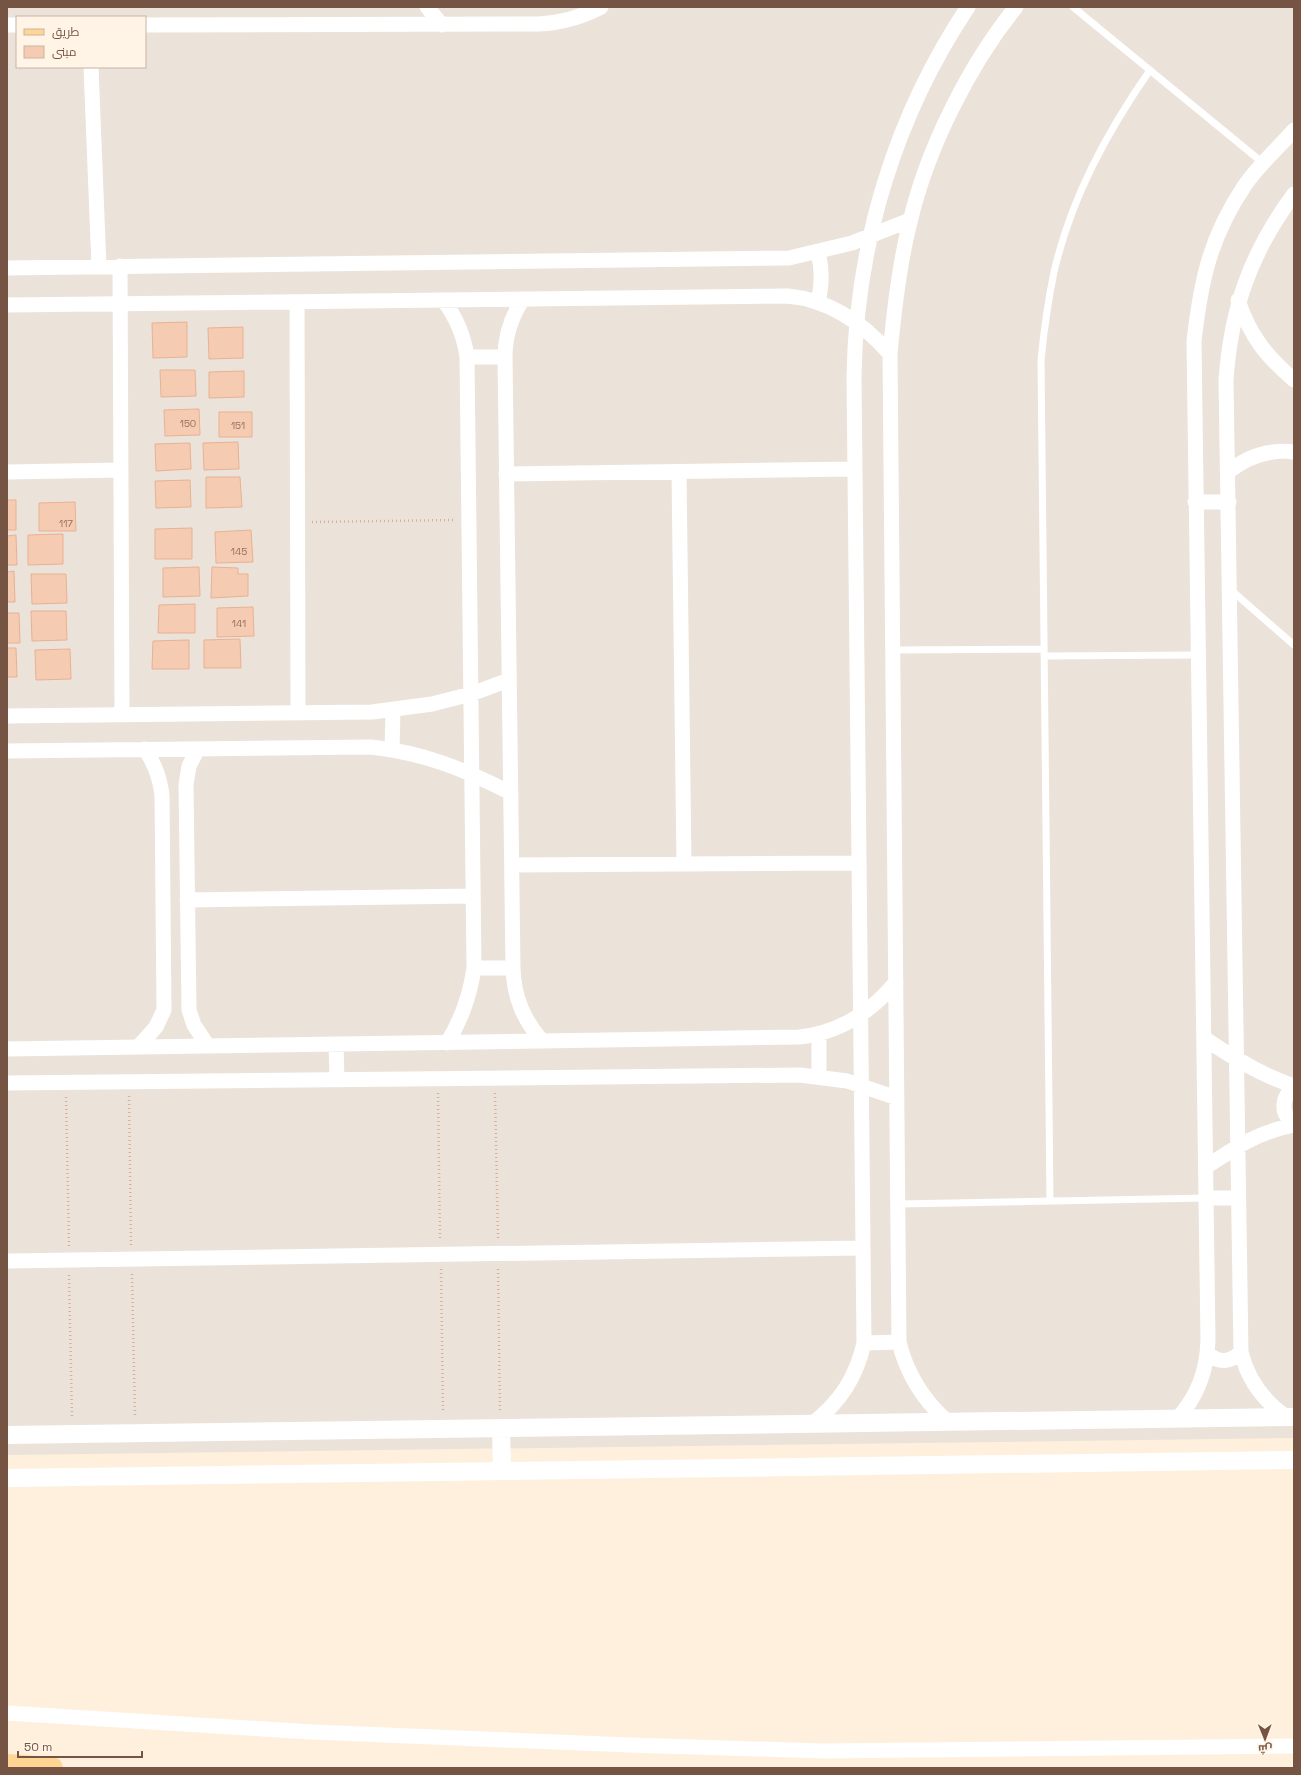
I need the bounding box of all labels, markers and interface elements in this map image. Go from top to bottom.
legend [16,16,146,68]
text: طريق [52,24,80,40]
text: مبنى [52,44,77,60]
house number: 150 [180,417,196,430]
house number: 151 [231,419,245,432]
house number: 117 [59,517,73,530]
house number: 145 [231,545,247,558]
house number: 141 [232,617,246,630]
north arrow [1245,1719,1285,1759]
scale bar [18,1733,142,1759]
text: 50 m [24,1739,52,1755]
text: ش [1258,1742,1272,1756]

